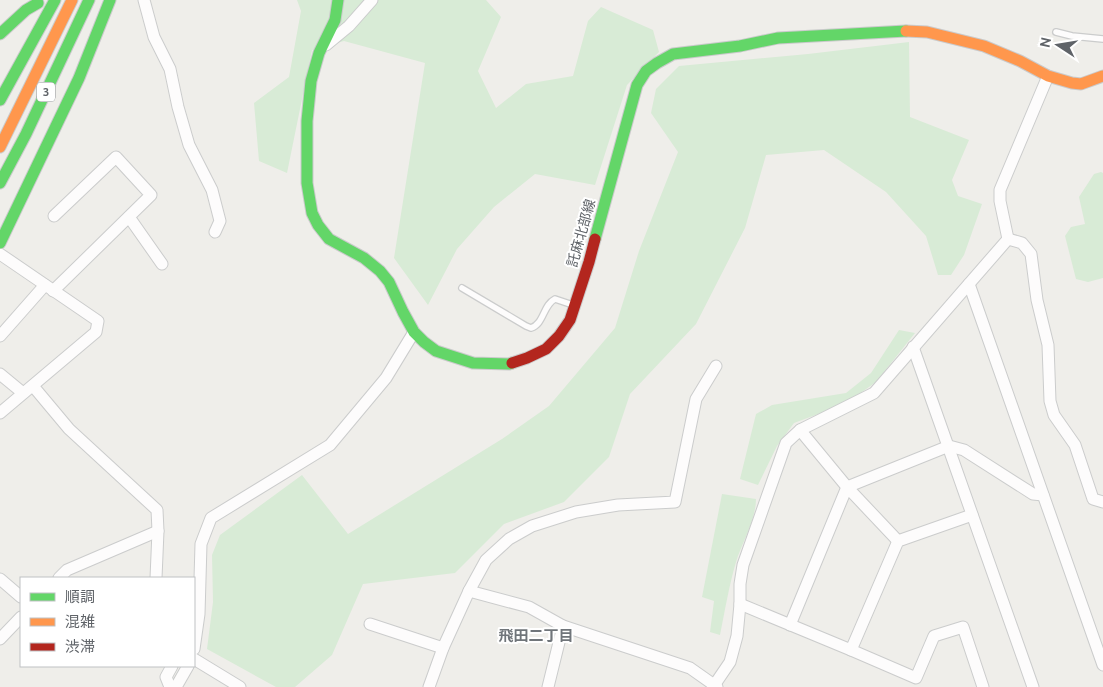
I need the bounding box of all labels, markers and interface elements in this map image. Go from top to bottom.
north arrow [1033,20,1083,70]
text: N [1035,36,1055,49]
road number: 3 [37,82,55,101]
street label: 託麻北部線 [563,197,599,269]
legend [20,577,195,667]
text: 順調 [65,588,95,606]
text: 混雑 [65,613,95,631]
district label: 飛田二丁目 [498,627,574,645]
text: 渋滞 [65,638,95,656]

